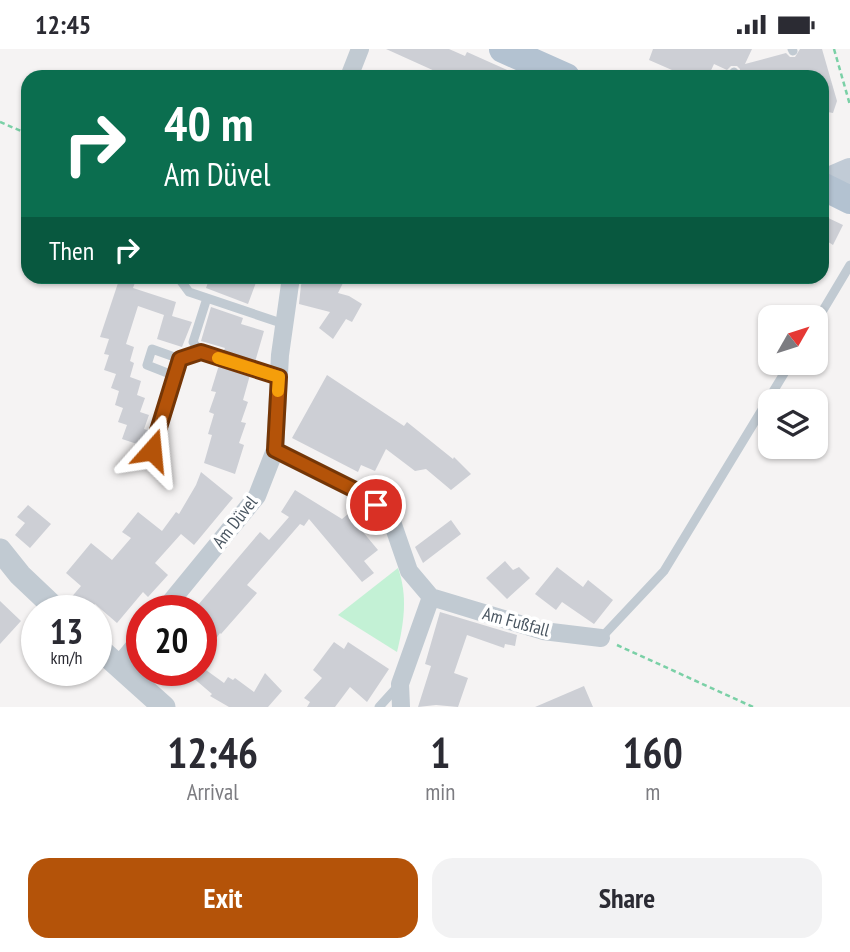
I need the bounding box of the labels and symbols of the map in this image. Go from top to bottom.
north arrow [758,305,828,375]
position arrow [115,413,189,487]
pin [346,475,406,535]
street label: Am Düvel [207,490,263,552]
speed limit sign: 20 [126,595,217,686]
street label: Am Fußfall [480,602,553,642]

